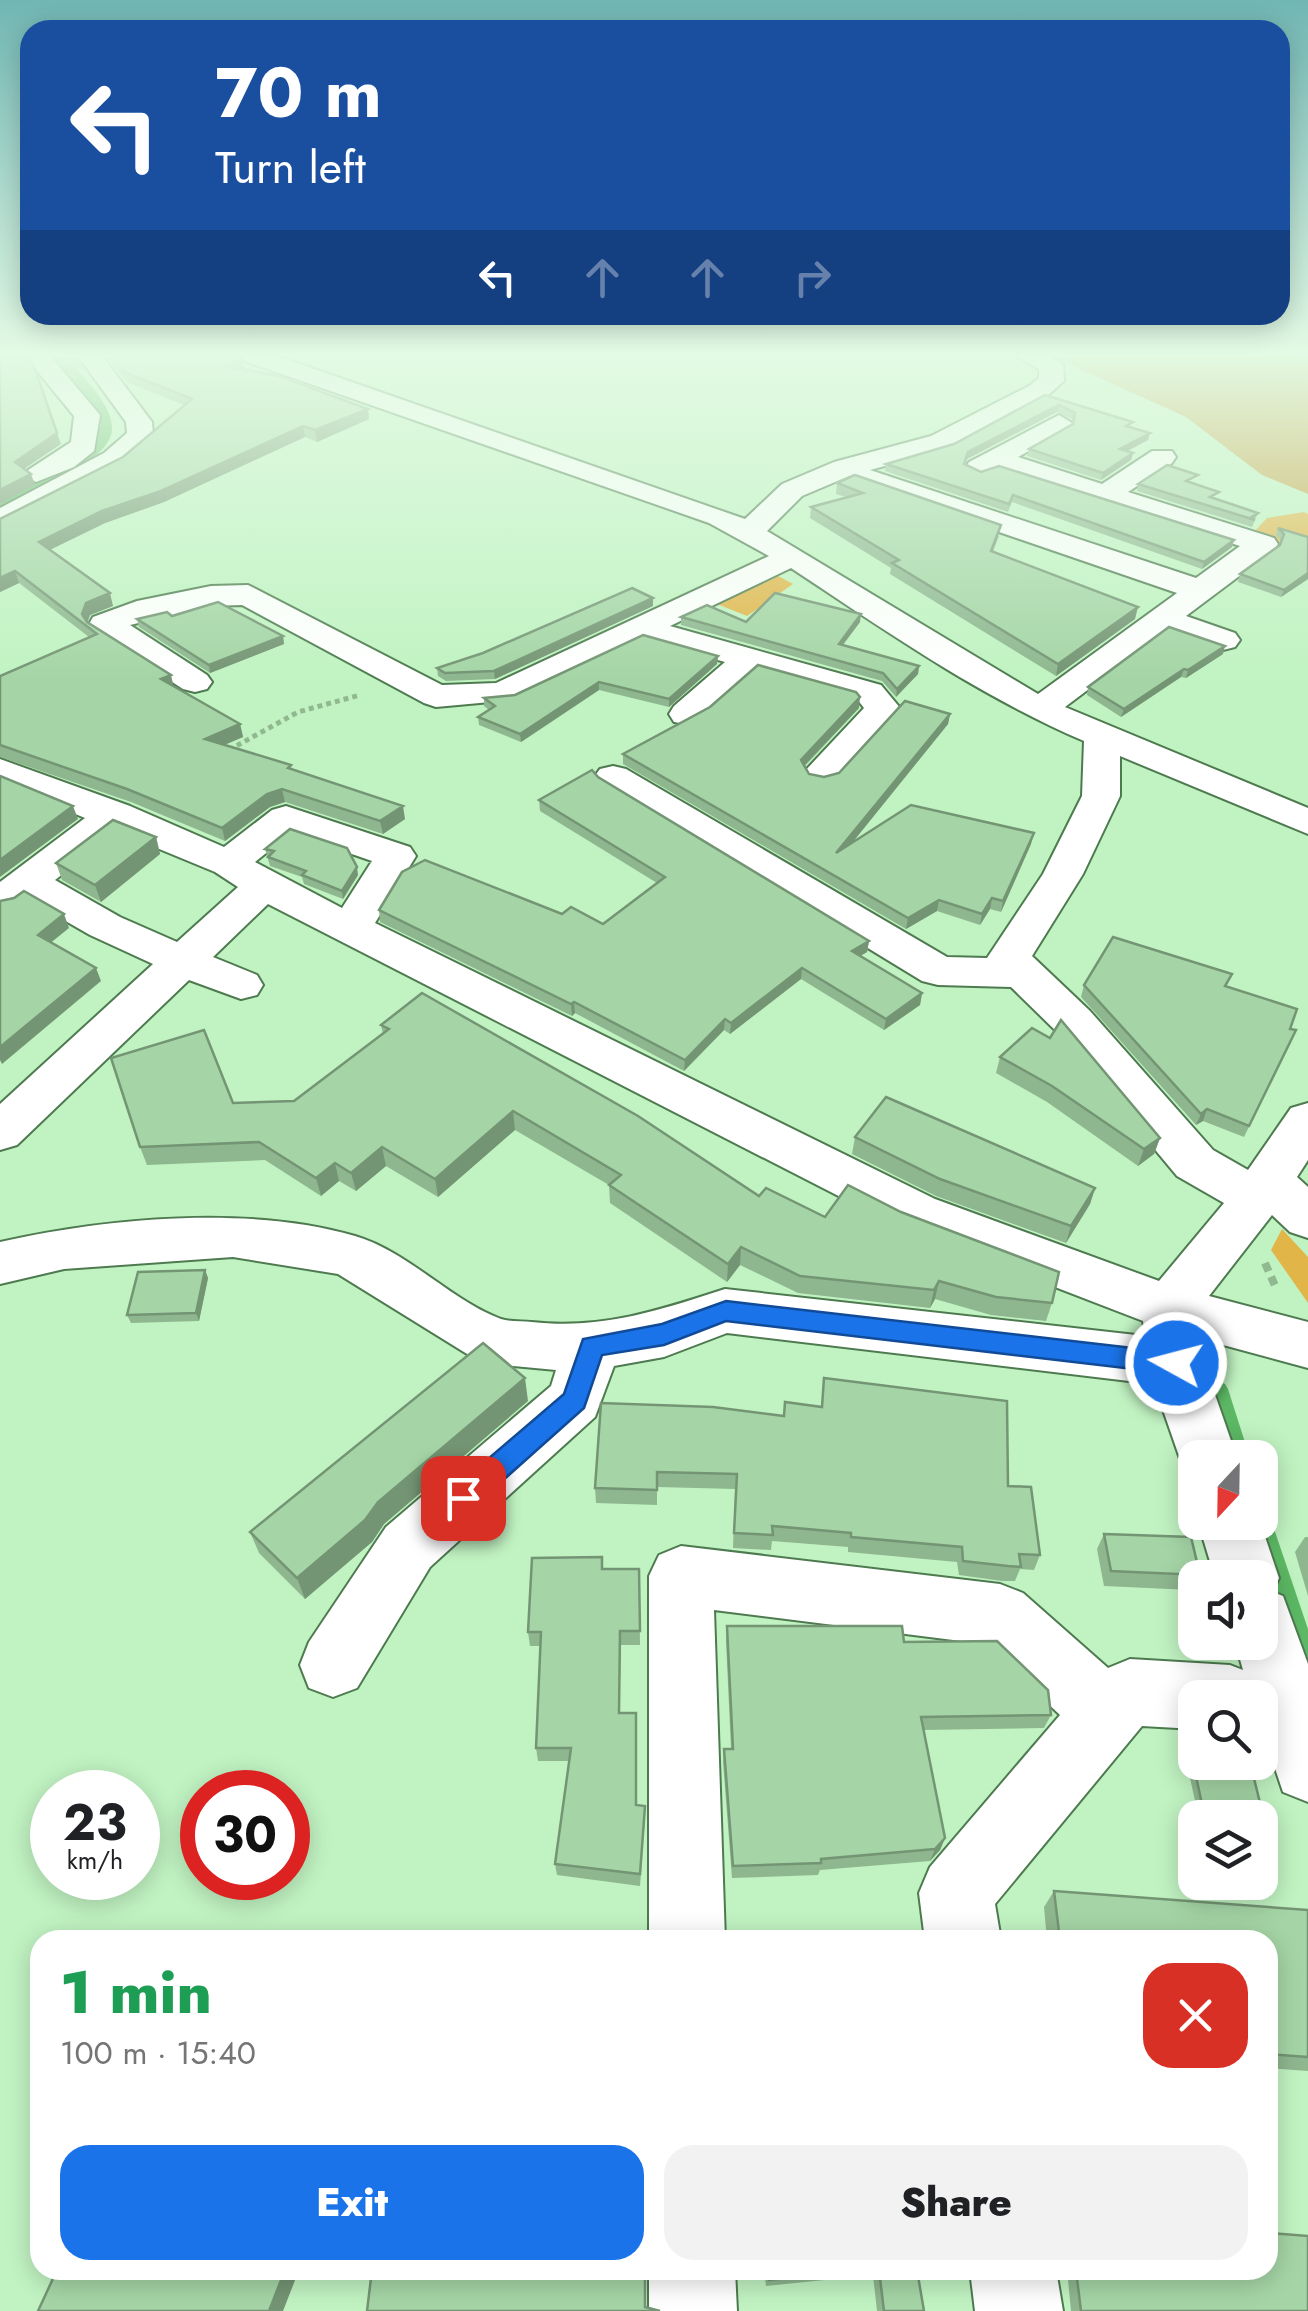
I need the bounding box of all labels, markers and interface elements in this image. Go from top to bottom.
text: 70 m [215,42,382,143]
icon: left [50,60,180,190]
text: Turn left [215,135,366,200]
icon: left [470,250,525,305]
icon: ahead [575,250,630,305]
icon: ahead [680,250,735,305]
icon: right [785,250,840,305]
position arrow [1124,1311,1228,1415]
north arrow [1178,1440,1278,1540]
map controls [1178,1440,1278,1900]
pin [421,1456,506,1541]
icon: arrive [436,1471,491,1526]
button: sound [1178,1560,1278,1660]
button: search [1178,1680,1278,1780]
speed limit sign: 30 [180,1770,310,1900]
text: 23 [63,1786,127,1859]
button: layers [1178,1800,1278,1900]
text: km/h [67,1842,123,1878]
text: 1 min [60,1949,212,2036]
button: close [1143,1963,1248,2068]
text: 100 m · 15:40 [60,2030,256,2076]
button: Exit [60,2145,644,2260]
button: Share [664,2145,1248,2260]

